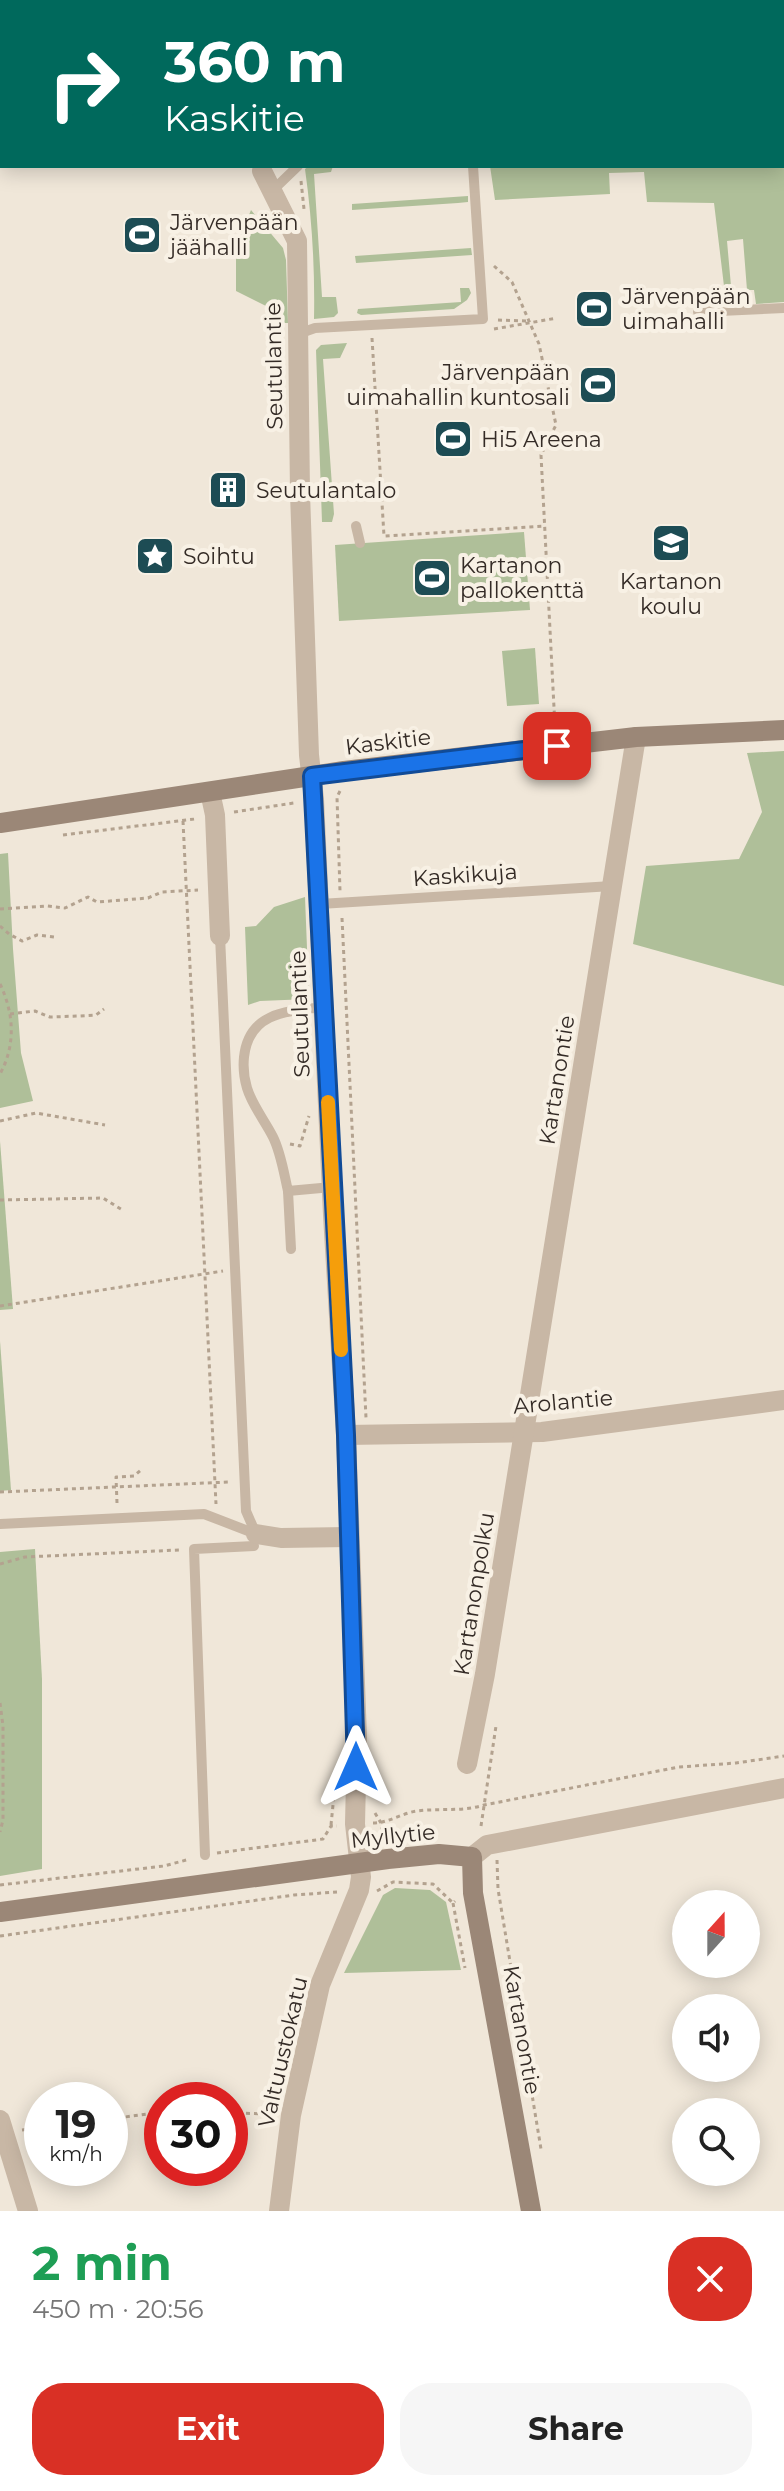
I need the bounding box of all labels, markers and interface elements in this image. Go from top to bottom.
text: 360 m [164,28,345,96]
icon: right [32,32,136,136]
text: Kaskitie [164,96,305,140]
place label: Järvenpään jäähalli [168,209,299,261]
sports icon: Järvenpään jäähalli [121,214,163,256]
place label: Järvenpään uimahalli [621,283,751,335]
sports icon: Järvenpään uimahalli [573,288,615,330]
street label: Seutulantie [259,302,289,430]
place label: Järvenpään uimahallin kuntosali [346,359,570,411]
sports icon: Järvenpään uimahallin kuntosali [577,364,619,406]
sports icon: Hi5 Areena [432,418,474,460]
place label: Hi5 Areena [481,426,602,453]
building icon: Seutulantalo [207,469,249,511]
place label: Seutulantalo [256,477,396,504]
school or university icon: Kartanon koulu [650,522,692,564]
place icon: Soihtu [134,535,176,577]
place label: Soihtu [183,543,255,570]
place label: Kartanon pallokenttä [460,552,584,604]
sports icon: Kartanon pallokenttä [411,557,453,599]
place label: Kartanon koulu [620,568,722,620]
pin [523,712,591,780]
street label: Kaskitie [344,723,432,761]
icon: arrive [535,724,579,768]
street label: Kaskikuja [412,858,518,892]
street label: Seutulantie [284,950,316,1078]
street label: Kartanontie [533,1013,581,1147]
street label: Arolantie [512,1384,614,1420]
street label: Kartanonpolku [448,1510,500,1678]
position arrow [314,1725,398,1809]
street label: Myllytie [349,1818,437,1854]
north arrow [672,1890,760,1978]
map controls [672,1890,760,2186]
street label: Kartanontie [497,1963,547,2097]
street label: Valtuustokatu [253,1974,313,2130]
button: sound [672,1994,760,2082]
speed limit sign: 30 [144,2082,248,2186]
button: search [672,2098,760,2186]
text: 19 [55,2099,97,2148]
text: km/h [49,2142,103,2166]
text: 2 min [32,2234,172,2292]
button: close [668,2237,752,2321]
text: 450 m · 20:56 [32,2293,204,2325]
button: Exit [32,2383,384,2475]
button: Share [400,2383,752,2475]

